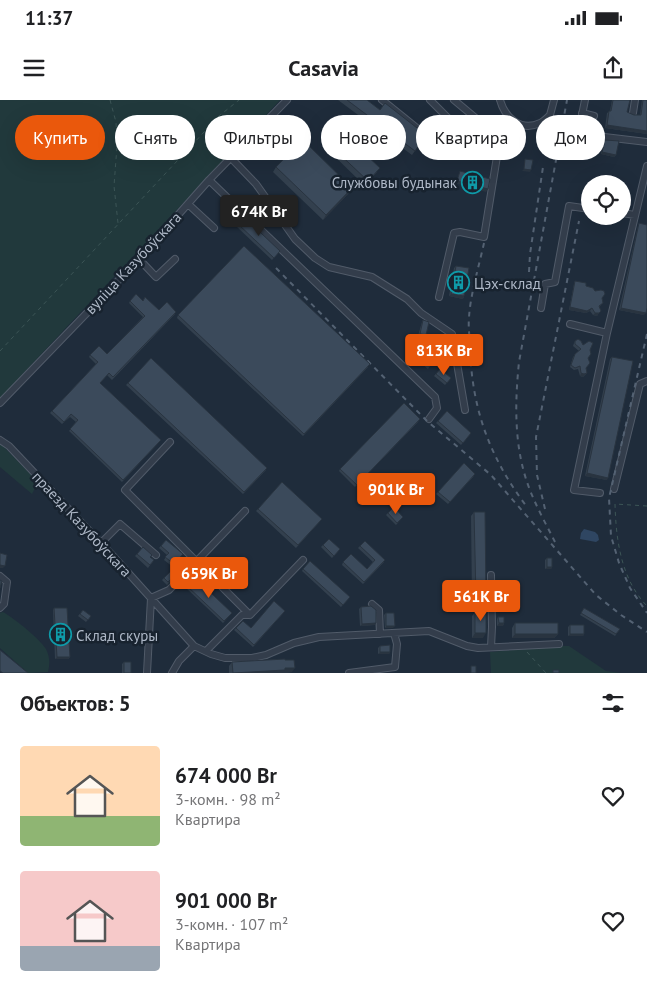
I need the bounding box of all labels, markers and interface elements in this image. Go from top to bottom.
text: 11:37 [25,6,73,30]
icon: menu [20,54,48,82]
text: Casavia [288,54,359,82]
icon: share [599,54,627,82]
chip: Купить [15,115,105,160]
chip: Снять [115,115,195,160]
chip: Фильтры [205,115,311,160]
chip: Новое [321,115,406,160]
chip: Квартира [416,115,526,160]
chip: Дом [536,115,605,160]
building icon: Службовы будынак [461,170,485,194]
place label: Службовы будынак [332,173,458,192]
map controls [581,175,631,225]
button: locate [581,175,631,225]
pin: 674K Br [213,194,305,237]
text: 674K Br [231,201,287,221]
street label: вуліца Казубоўскага [81,208,185,318]
building icon: Цэх-склад [446,271,470,295]
place label: Цэх-склад [474,274,541,293]
pin: 813K Br [398,334,490,376]
text: 813K Br [416,340,472,360]
street label: праезд Казубоўскага [28,467,136,581]
pin: 901K Br [350,472,442,515]
text: 901K Br [368,479,424,499]
pin: 659K Br [163,556,255,599]
text: 659K Br [181,563,237,583]
pin: 561K Br [435,580,527,622]
text: 561K Br [453,586,509,606]
building icon: Склад скуры [48,623,72,647]
place label: Склад скуры [76,626,158,645]
icon: filters [599,689,627,717]
text: Объектов: 5 [20,690,131,717]
text: 674 000 Br [175,762,277,789]
icon: home [60,766,120,826]
icon: heart [599,782,627,810]
text: 3-комн. · 98 m² [175,789,281,809]
text: Квартира [175,809,241,829]
text: 901 000 Br [175,887,277,914]
icon: home [60,891,120,951]
icon: heart [599,907,627,935]
text: 3-комн. · 107 m² [175,914,288,934]
text: Квартира [175,934,241,954]

